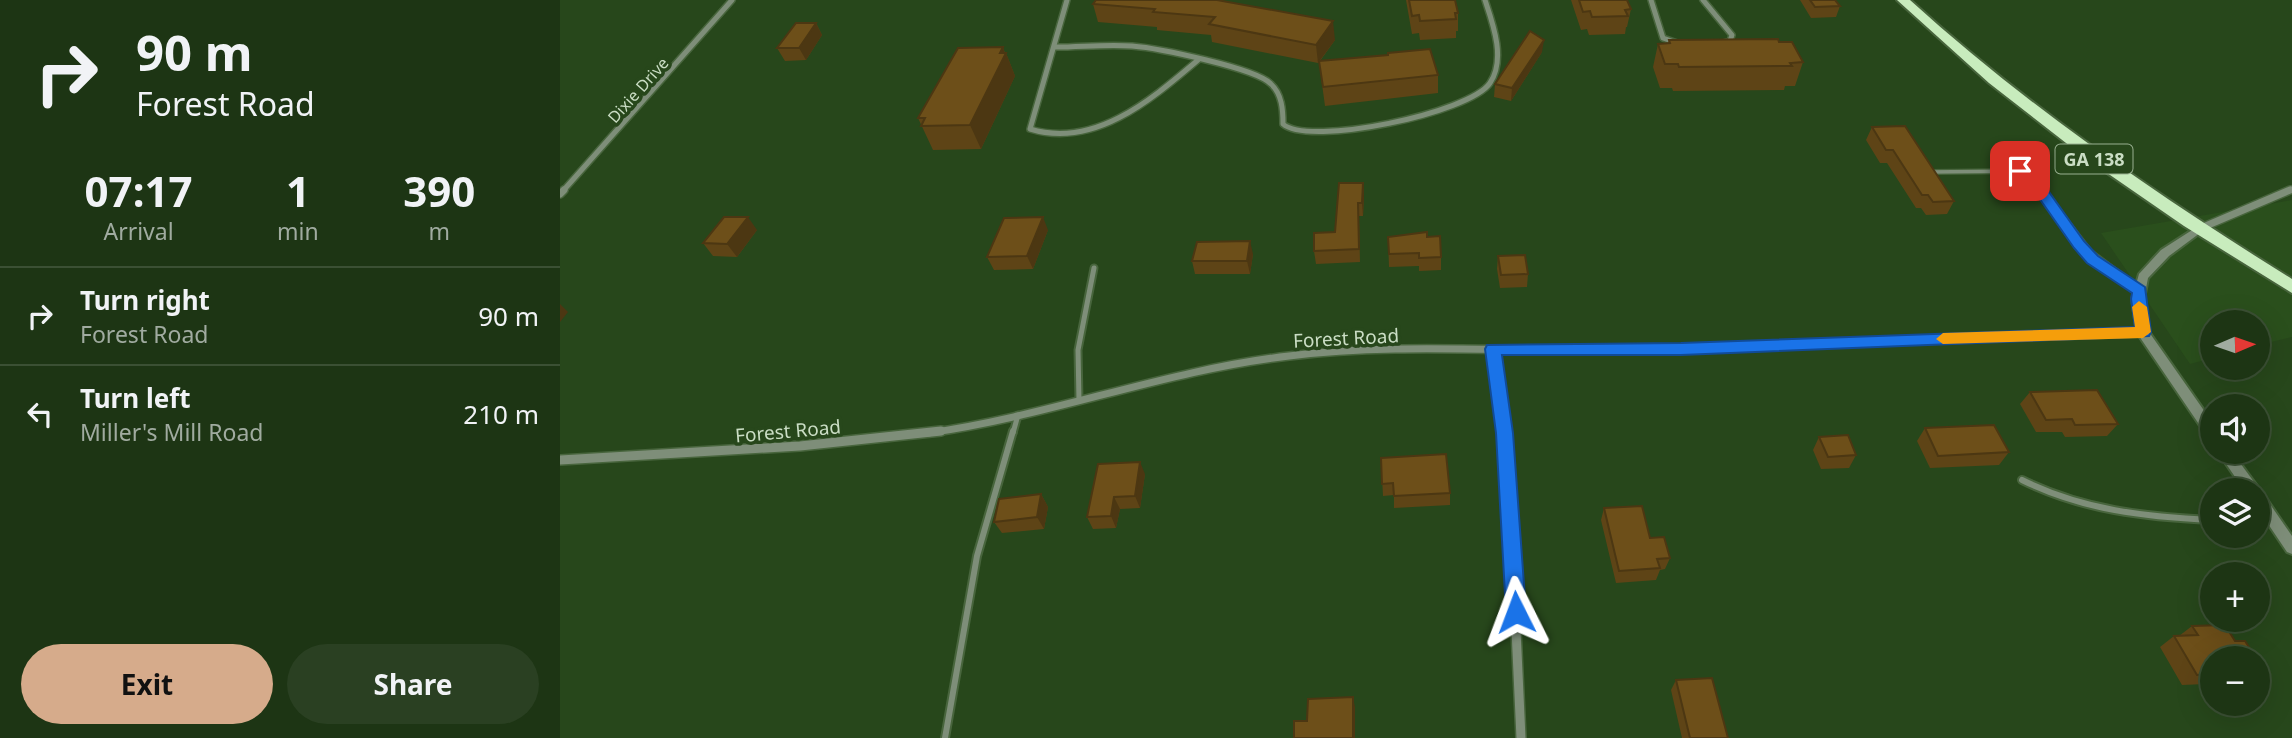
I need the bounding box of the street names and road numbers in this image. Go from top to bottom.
street label: Dixie Drive [603,52,673,128]
road number: GA 138 [2056,144,2132,174]
street label: Forest Road [1292,322,1400,354]
street label: Forest Road [734,413,842,449]

